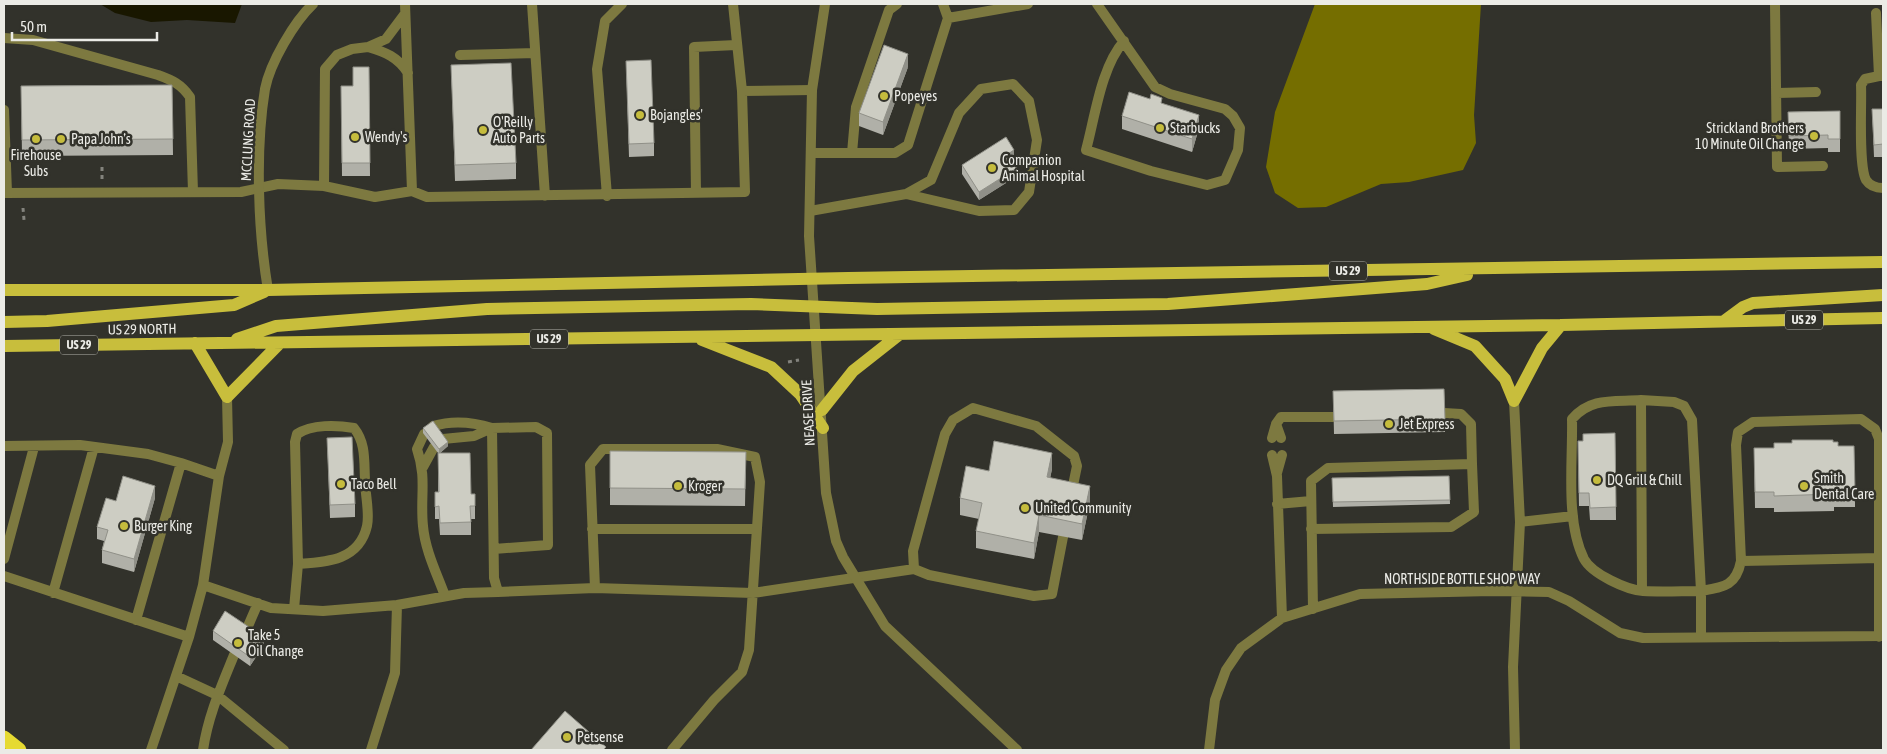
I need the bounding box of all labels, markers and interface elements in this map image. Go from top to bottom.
scale bar [12,10,158,42]
text: 50 m [20,18,47,35]
place label: Popeyes [894,88,937,104]
marker: Popeyes [878,90,890,102]
street label: MCCLUNG ROAD [238,98,258,182]
place label: Bojangles' [650,107,703,123]
marker: Bojangles' [634,109,646,121]
place label: O'Reilly Auto Parts [493,114,545,146]
place label: Starbucks [1170,120,1220,136]
place label: Strickland Brothers 10 Minute Oil Change [1695,120,1804,152]
marker: Starbucks [1154,122,1166,134]
marker: O'Reilly Auto Parts [477,124,489,136]
place label: Wendy's [365,129,408,145]
marker: Strickland Brothers 10 Minute Oil Change [1808,130,1820,142]
place label: Papa John's [71,131,131,147]
marker: Wendy's [349,131,361,143]
marker: Firehouse Subs [30,133,42,145]
marker: Papa John's [55,133,67,145]
place label: Firehouse Subs [11,147,61,179]
place label: Companion Animal Hospital [1002,152,1085,184]
marker: Companion Animal Hospital [986,162,998,174]
road number: US 29 [1329,262,1367,280]
road number: US 29 [1785,310,1823,330]
street label: US 29 NORTH [107,320,177,338]
road number: US 29 [530,329,568,348]
road number: US 29 [60,336,98,354]
street label: NEASE DRIVE [798,380,818,446]
place label: Jet Express [1399,416,1454,432]
marker: Jet Express [1383,418,1395,430]
place label: Smith Dental Care [1814,470,1874,502]
place label: DQ Grill & Chill [1607,472,1682,488]
marker: DQ Grill & Chill [1591,474,1603,486]
place label: Taco Bell [351,476,397,492]
marker: Taco Bell [335,478,347,490]
place label: Kroger [688,478,723,494]
marker: Kroger [672,480,684,492]
marker: Smith Dental Care [1798,480,1810,492]
place label: United Community [1035,500,1132,516]
marker: United Community [1019,502,1031,514]
place label: Burger King [134,518,192,534]
marker: Burger King [118,520,130,532]
street label: NORTHSIDE BOTTLE SHOP WAY [1384,571,1541,587]
place label: Take 5 Oil Change [248,627,304,659]
marker: Take 5 Oil Change [232,637,244,649]
place label: Petsense [577,729,624,745]
marker: Petsense [561,731,573,743]

